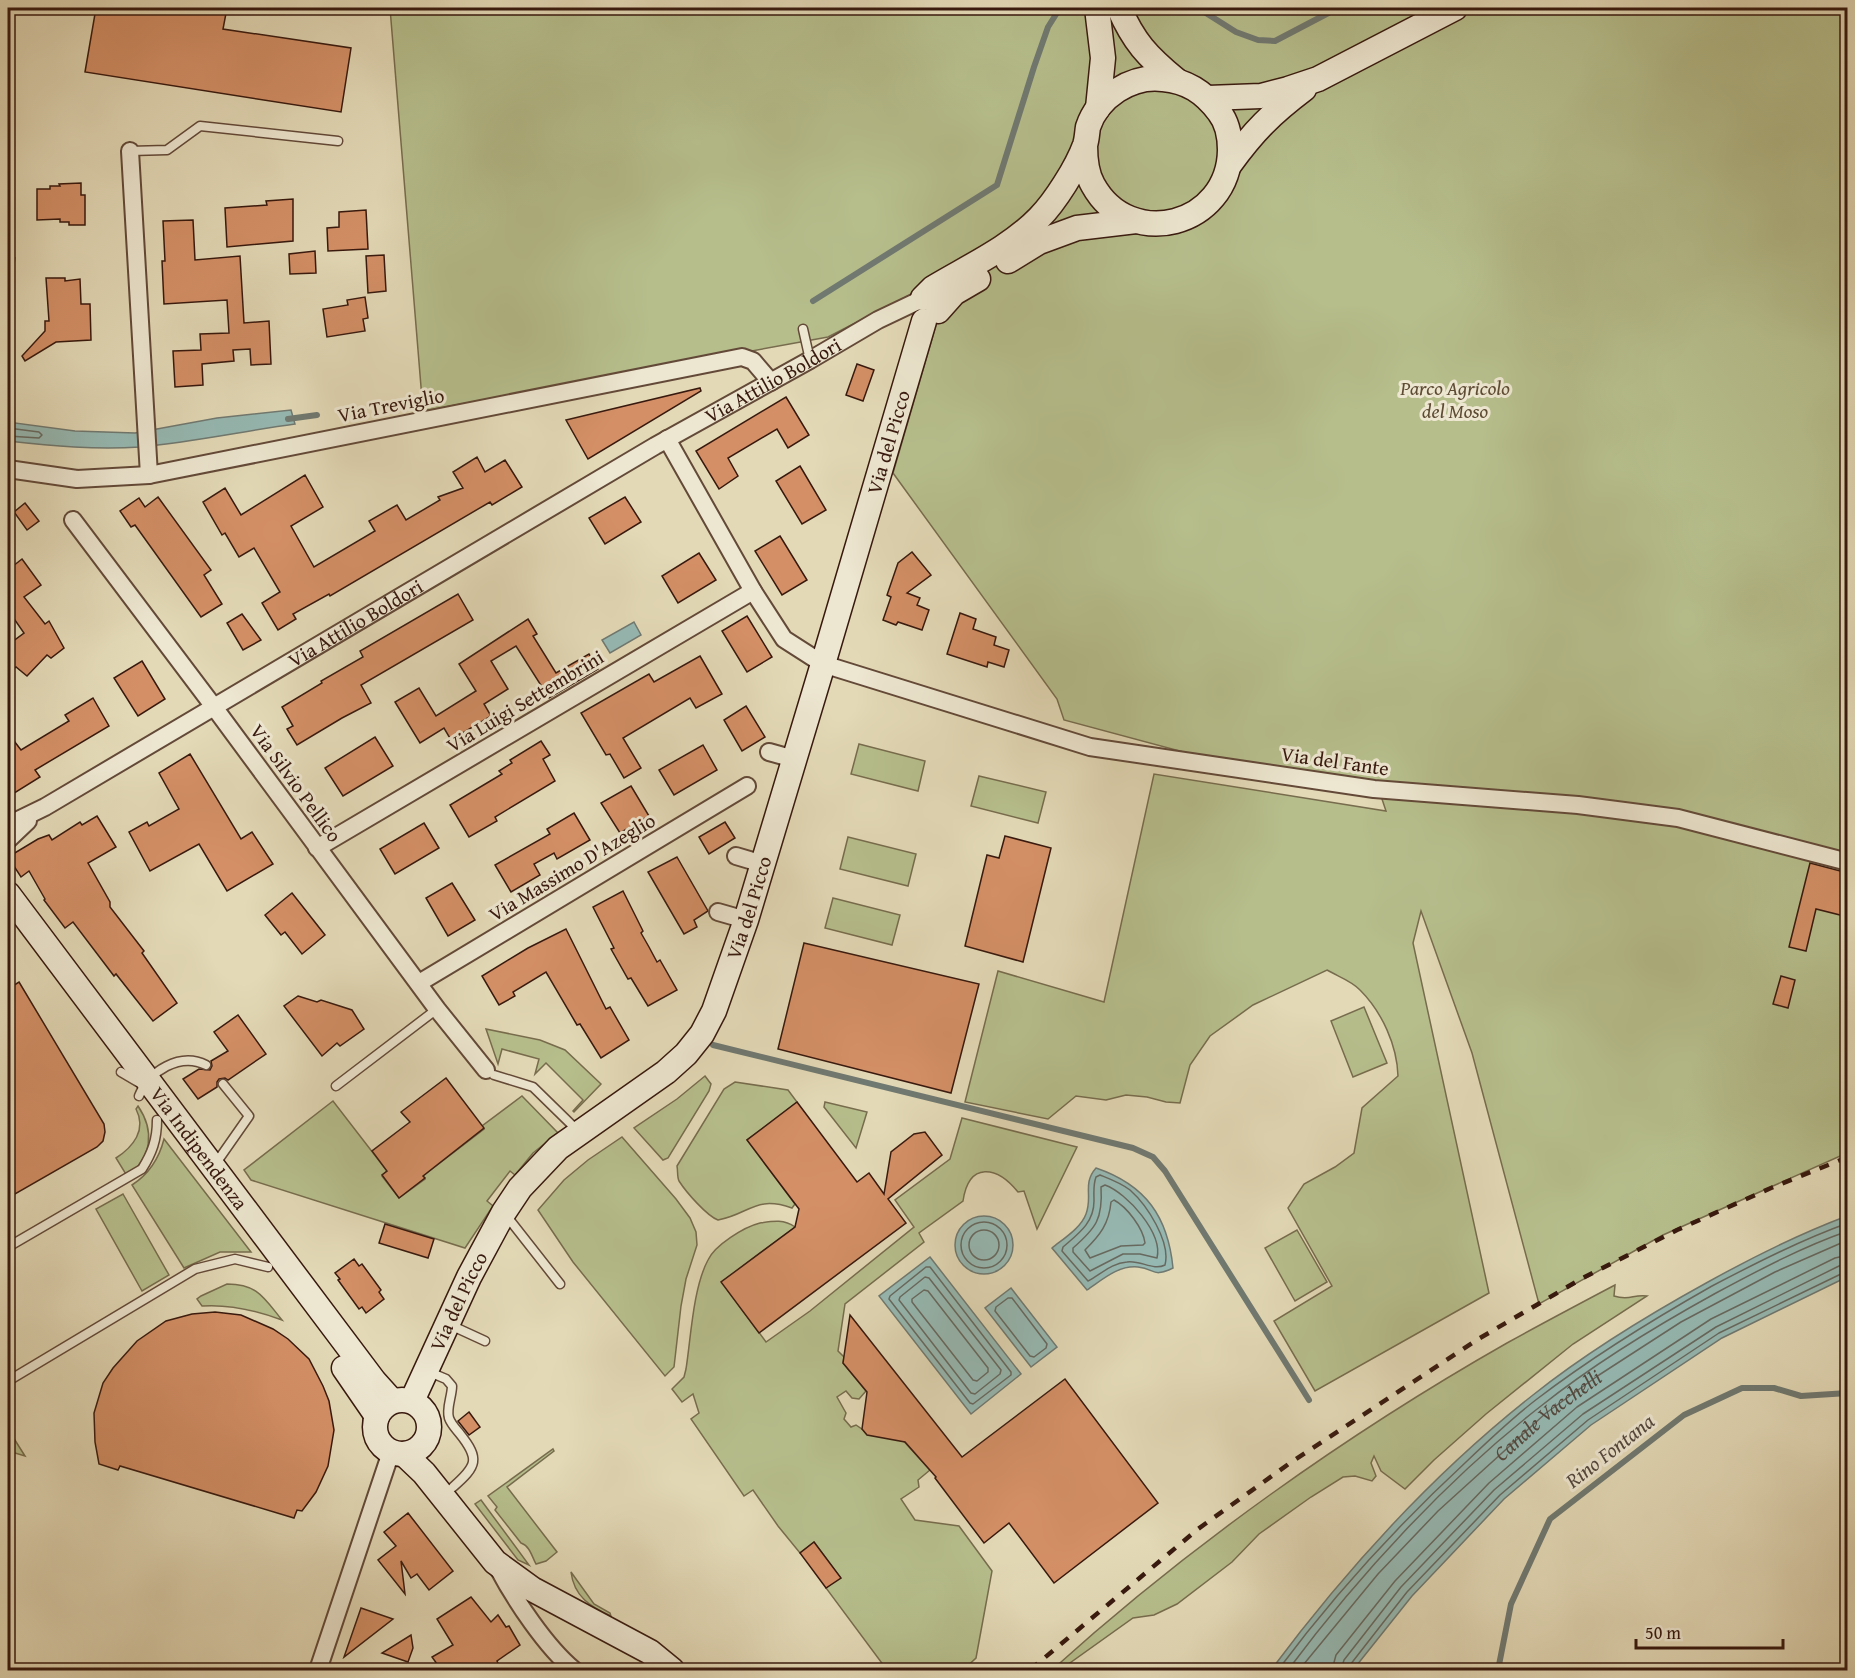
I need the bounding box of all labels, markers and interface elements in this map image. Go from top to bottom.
street label: Via Attilio Boldori [699,330,847,430]
park label: Parco Agricolo del Moso [1399,373,1510,425]
street label: Via Treviglio [335,380,447,429]
street label: Via del Picco [859,386,917,497]
street label: Via Attilio Boldori [282,571,429,674]
street label: Via Luigi Settembrini [441,642,609,759]
street label: Via Silvio Pellico [244,718,349,848]
street label: Via del Fante [1279,739,1391,782]
street label: Via Massimo D'Azeglio [483,805,661,928]
street label: Via del Picco [718,852,778,963]
street label: Via Indipendenza [144,1080,256,1216]
street label: Via del Picco [422,1246,494,1356]
water label: Canale Vacchelli [1487,1362,1608,1468]
water label: Rino Fontana [1558,1406,1661,1496]
scale bar [1636,1612,1783,1650]
text: 50 m [1645,1619,1681,1646]

